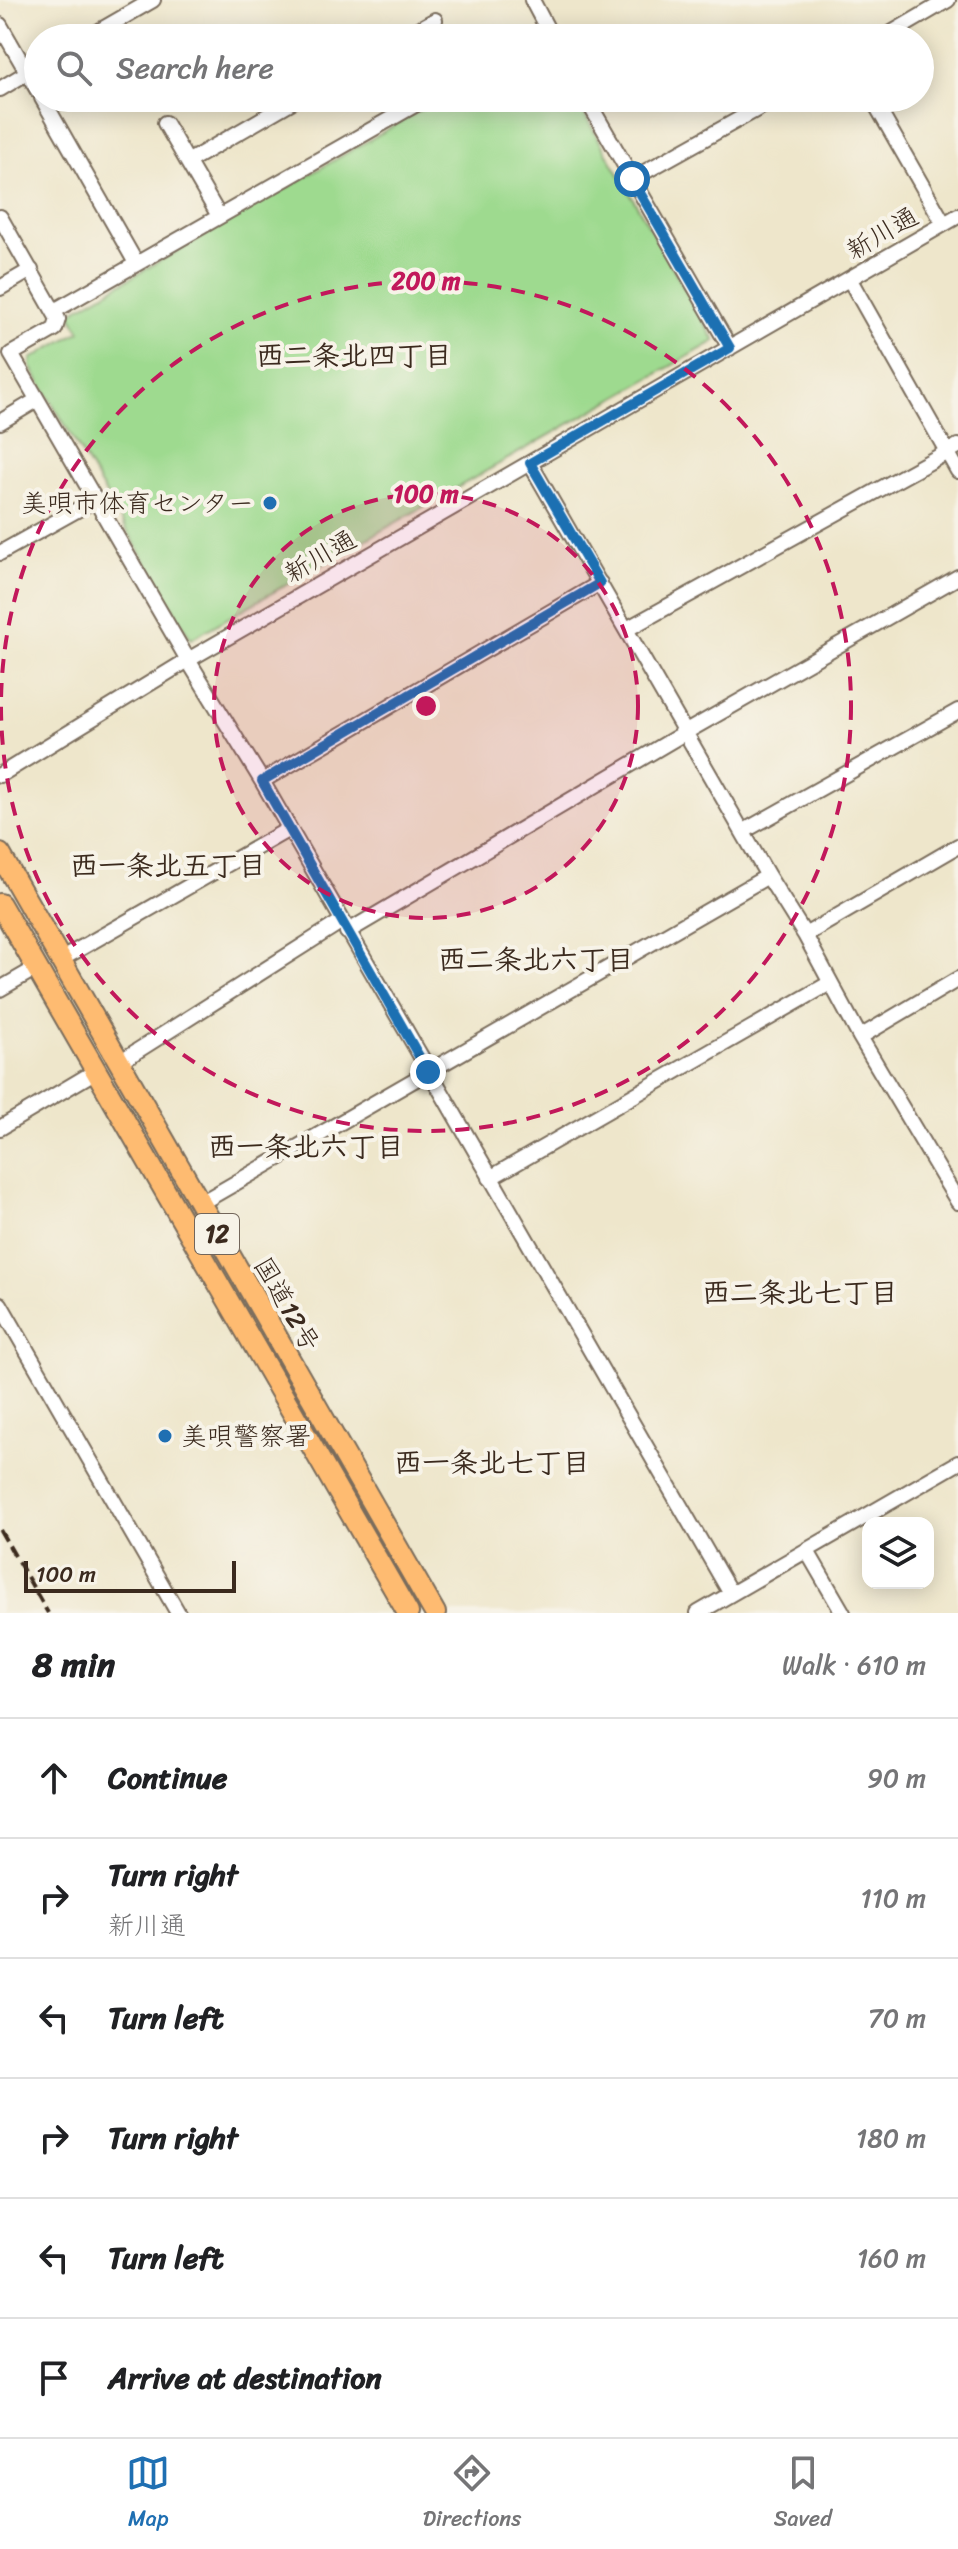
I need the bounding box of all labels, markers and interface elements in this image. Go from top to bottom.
search box [24,24,934,112]
text: Search here [116,41,274,95]
icon: search [52,46,96,90]
route start [614,161,650,197]
street label: 新川通 [837,194,927,272]
text: 200 m [391,260,461,302]
district label: 西二条北四丁目 [256,331,452,380]
text: 100 m [393,473,459,515]
place label: 美唄市体育センター [21,480,254,526]
marker: 美唄市体育センター [261,494,279,512]
street label: 新川通 [275,517,365,595]
centre of rings [412,692,440,720]
district label: 西一条北五丁目 [70,841,266,890]
district label: 西二条北六丁目 [438,935,634,984]
route end [410,1054,446,1090]
district label: 西一条北六丁目 [208,1122,404,1171]
road number: 12 [195,1214,239,1254]
street label: 国道12号 [241,1247,333,1361]
district label: 西二条北七丁目 [702,1268,898,1317]
place label: 美唄警察署 [181,1413,311,1459]
marker: 美唄警察署 [156,1427,174,1445]
district label: 西一条北七丁目 [394,1438,590,1487]
map controls [862,1517,934,1589]
button: layers [862,1517,934,1589]
text: 100 m [36,1555,96,1594]
scale bar [24,1557,236,1593]
text: 8 min [32,1635,115,1695]
text: Walk · 610 m [782,1642,926,1688]
text: Continue [108,1751,227,1805]
text: 90 m [867,1755,926,1801]
icon: ahead [32,1756,76,1800]
text: Turn right [108,1848,238,1902]
text: 110 m [861,1875,926,1921]
icon: right [32,1876,76,1920]
text: 新川通 [108,1902,186,1948]
text: Turn left [108,1991,224,2045]
text: 70 m [868,1995,926,2041]
icon: left [32,1996,76,2040]
text: Turn right [108,2111,238,2165]
text: 180 m [856,2115,926,2161]
icon: right [32,2116,76,2160]
text: Turn left [108,2231,224,2285]
text: 160 m [857,2235,926,2281]
icon: left [32,2236,76,2280]
text: Arrive at destination [108,2351,382,2405]
icon: arrive [32,2356,76,2400]
tab: Map [126,2451,170,2538]
tab: Directions [423,2451,521,2538]
tab: Saved [774,2451,832,2538]

